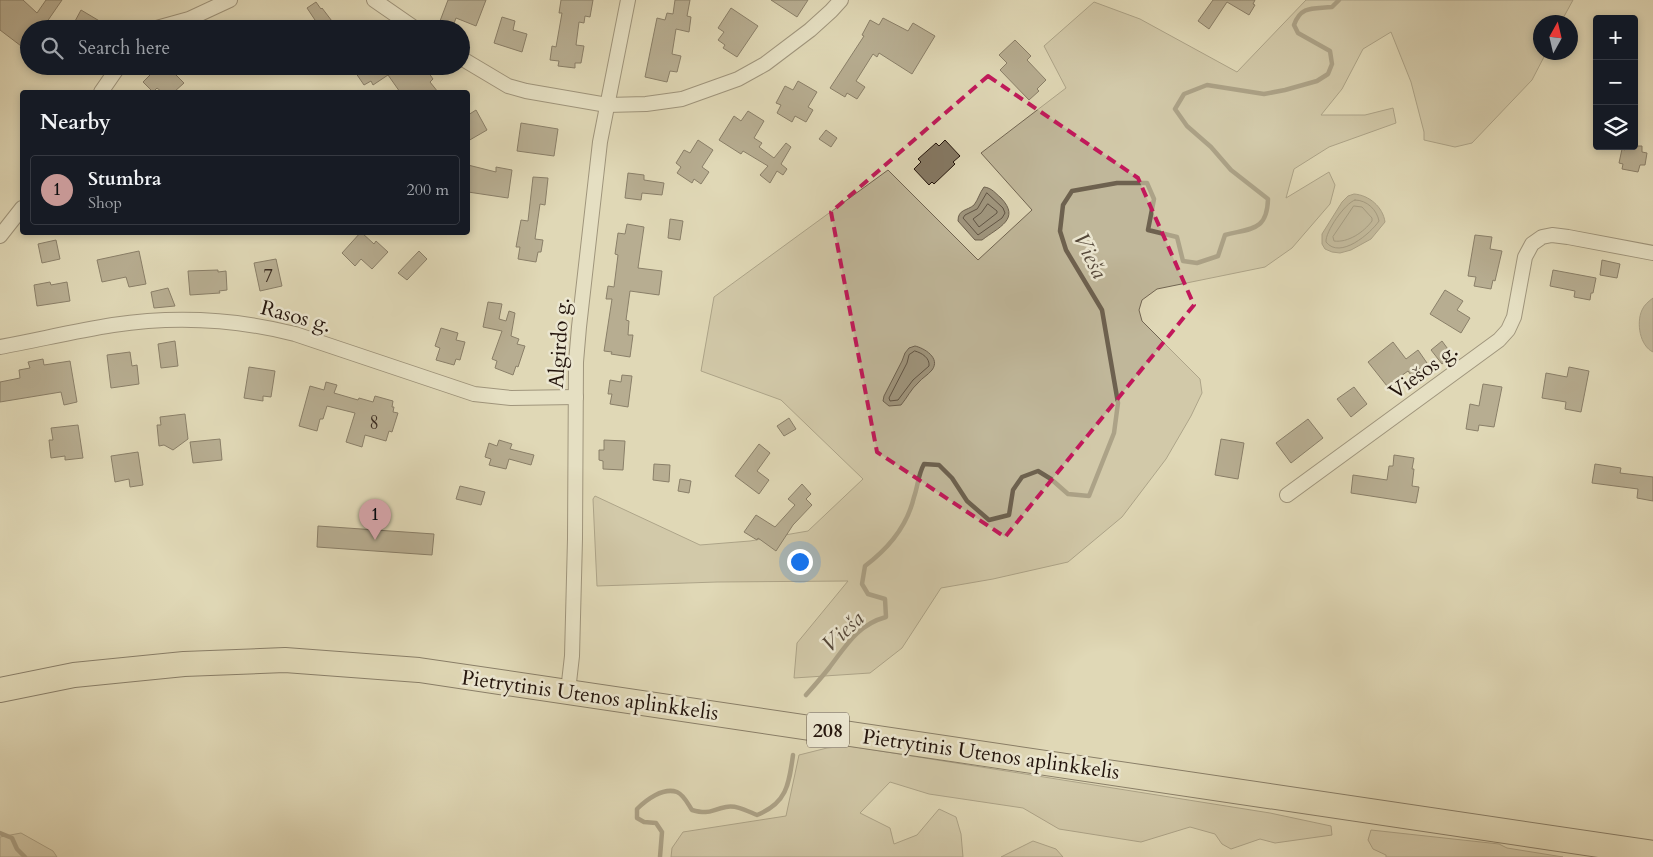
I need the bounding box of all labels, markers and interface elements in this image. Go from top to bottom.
north arrow [1533,15,1578,60]
map controls [1593,15,1638,150]
button: + [1593,15,1638,60]
search box [20,20,470,75]
icon: search [38,34,66,62]
text: Search here [78,35,170,61]
button: − [1593,60,1638,105]
button: layers [1593,105,1638,150]
text: Nearby [40,108,111,137]
text: Stumbra [88,166,161,192]
text: 1 [53,179,61,201]
text: 200 m [407,179,449,201]
text: Shop [88,192,122,214]
water label: Vieša [1066,227,1115,284]
house number: 7 [263,263,273,289]
street label: Rasos g. [257,293,334,340]
street label: Algirdo g. [542,297,577,389]
street label: Viešos g. [1383,336,1464,406]
house number: 8 [369,410,379,436]
pin: 1 [359,499,391,540]
your location [787,549,813,575]
water label: Vieša [815,604,871,659]
street label: Pietrytinis Utenos aplinkkelis [460,663,720,728]
road number: 208 [807,712,849,748]
street label: Pietrytinis Utenos aplinkkelis [861,722,1121,787]

